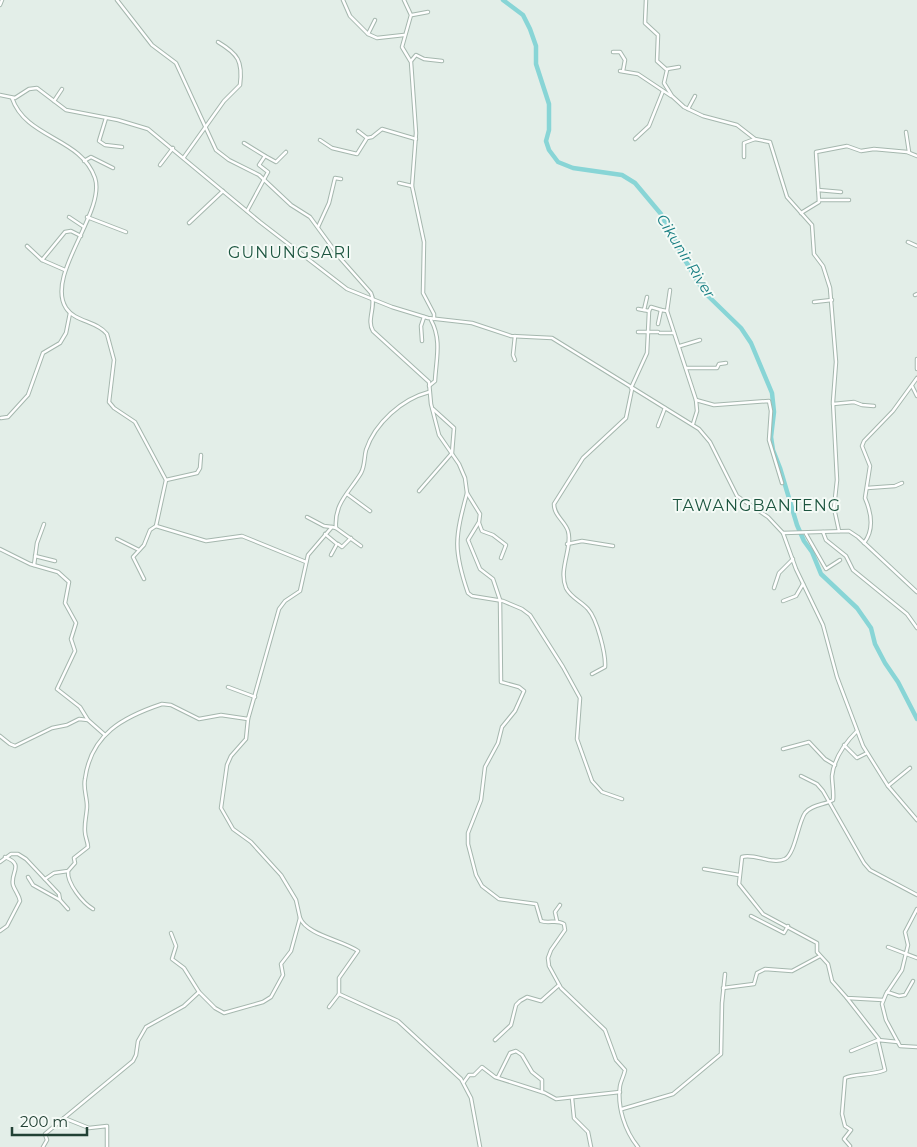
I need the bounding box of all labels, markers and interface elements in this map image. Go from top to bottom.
water label: Cikunir River [653,210,720,302]
district label: GUNUNGSARI [228,243,352,262]
district label: TAWANGBANTENG [673,496,841,515]
scale bar [12,1104,88,1136]
text: 200 m [20,1112,68,1131]

